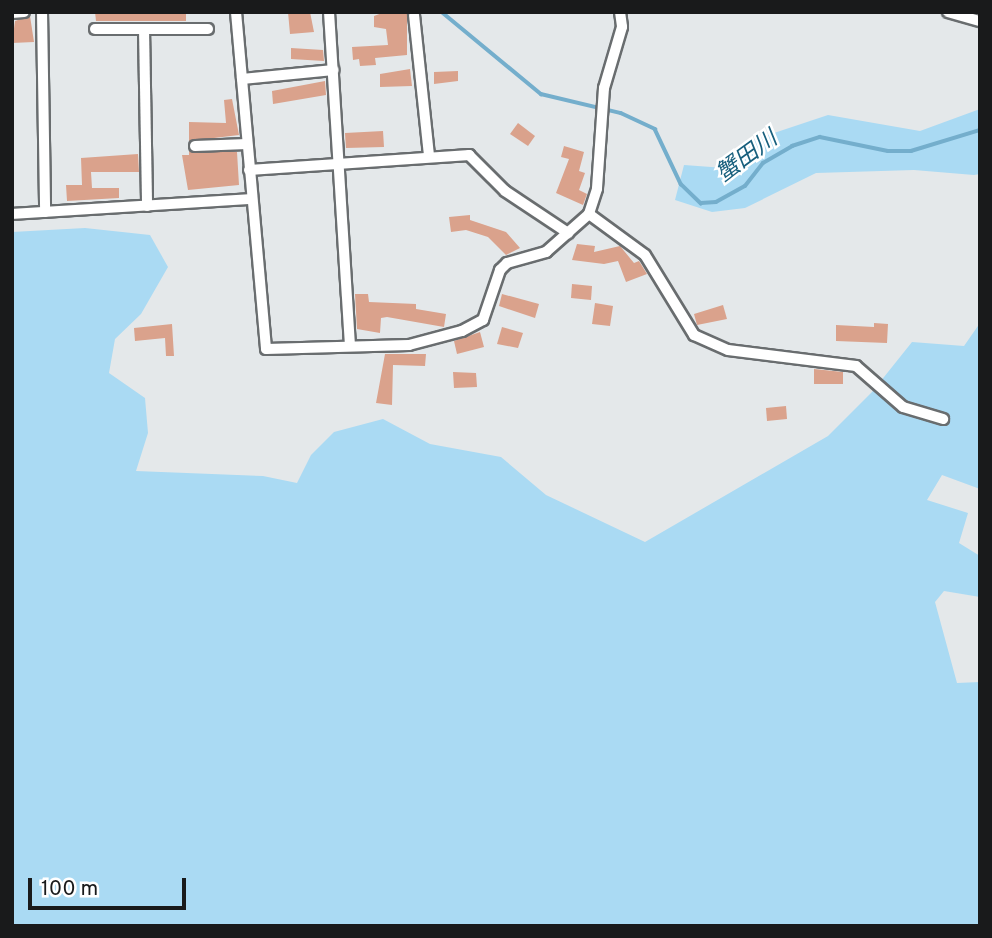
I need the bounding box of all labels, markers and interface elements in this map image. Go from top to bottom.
water label: 蟹田川 [712,127,784,189]
scale bar [32,864,189,908]
text: 100 m [41,876,98,903]

